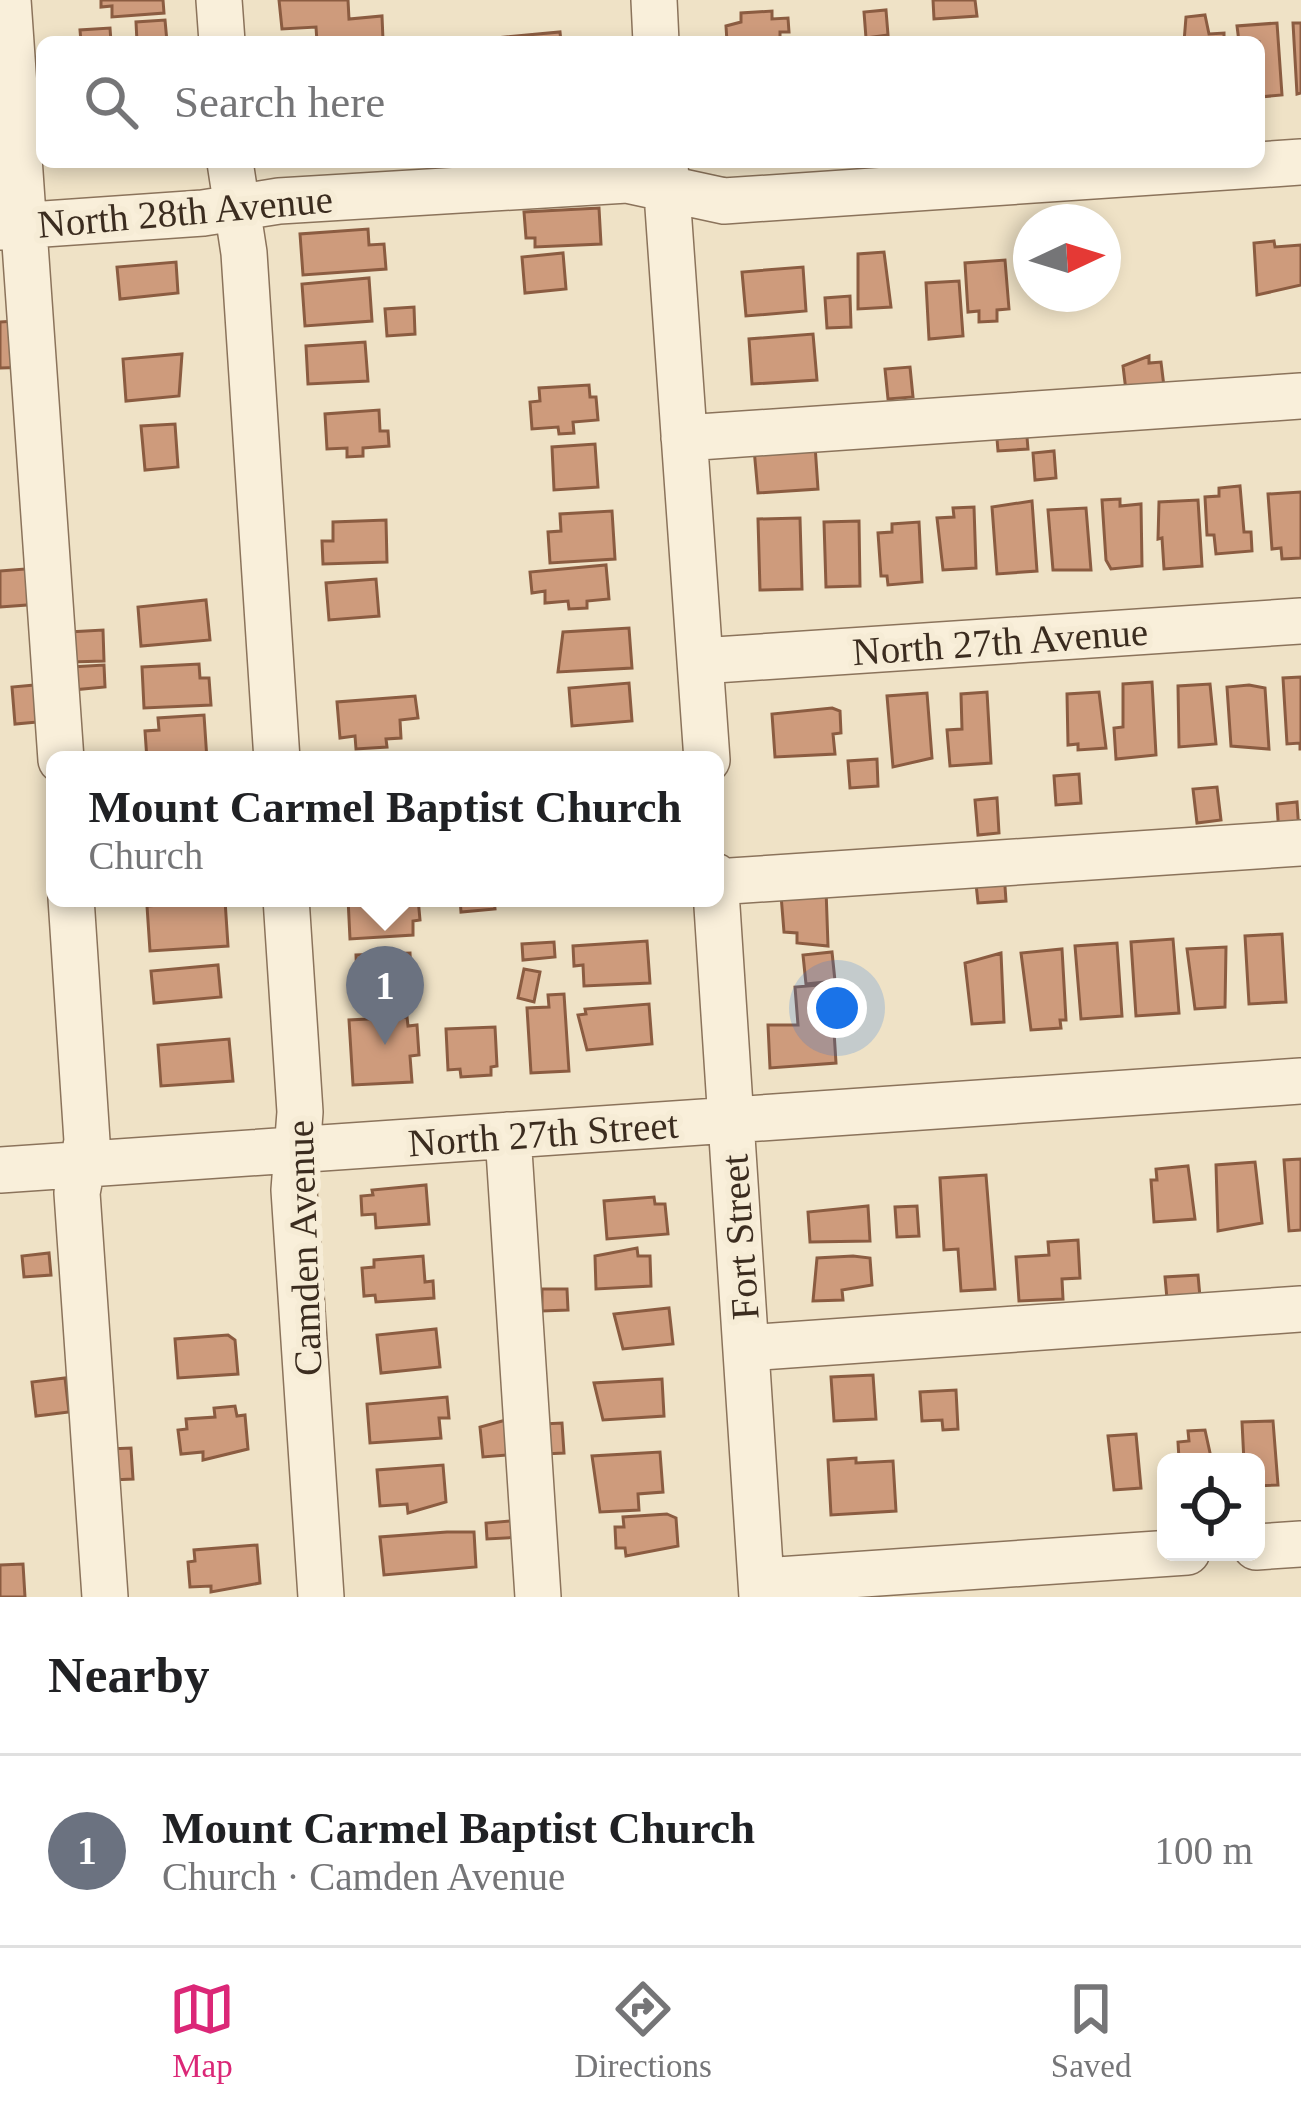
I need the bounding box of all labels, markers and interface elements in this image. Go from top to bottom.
search box [36,36,1265,168]
icon: search [78,69,144,135]
text: Search here [174,77,385,127]
street label: North 28th Avenue [36,177,334,246]
north arrow [1013,204,1121,312]
street label: North 27th Avenue [851,610,1149,673]
popup [46,751,724,907]
text: Mount Carmel Baptist Church [89,782,681,832]
text: Church [89,834,203,877]
pin: 1 [346,946,424,1045]
your location [807,978,867,1038]
street label: North 27th Street [406,1103,680,1164]
street label: Camden Avenue [278,1119,329,1377]
street label: Fort Street [712,1153,767,1321]
map controls [1157,1453,1265,1561]
button: locate [1157,1453,1265,1561]
text: Nearby [48,1647,209,1703]
text: Mount Carmel Baptist Church [162,1803,755,1853]
text: 1 [77,1829,97,1872]
text: 100 m [1154,1829,1253,1872]
text: Church · Camden Avenue [162,1855,565,1898]
tab: Map [169,1976,235,2085]
tab: Directions [574,1976,712,2085]
tab: Saved [1051,1976,1132,2085]

